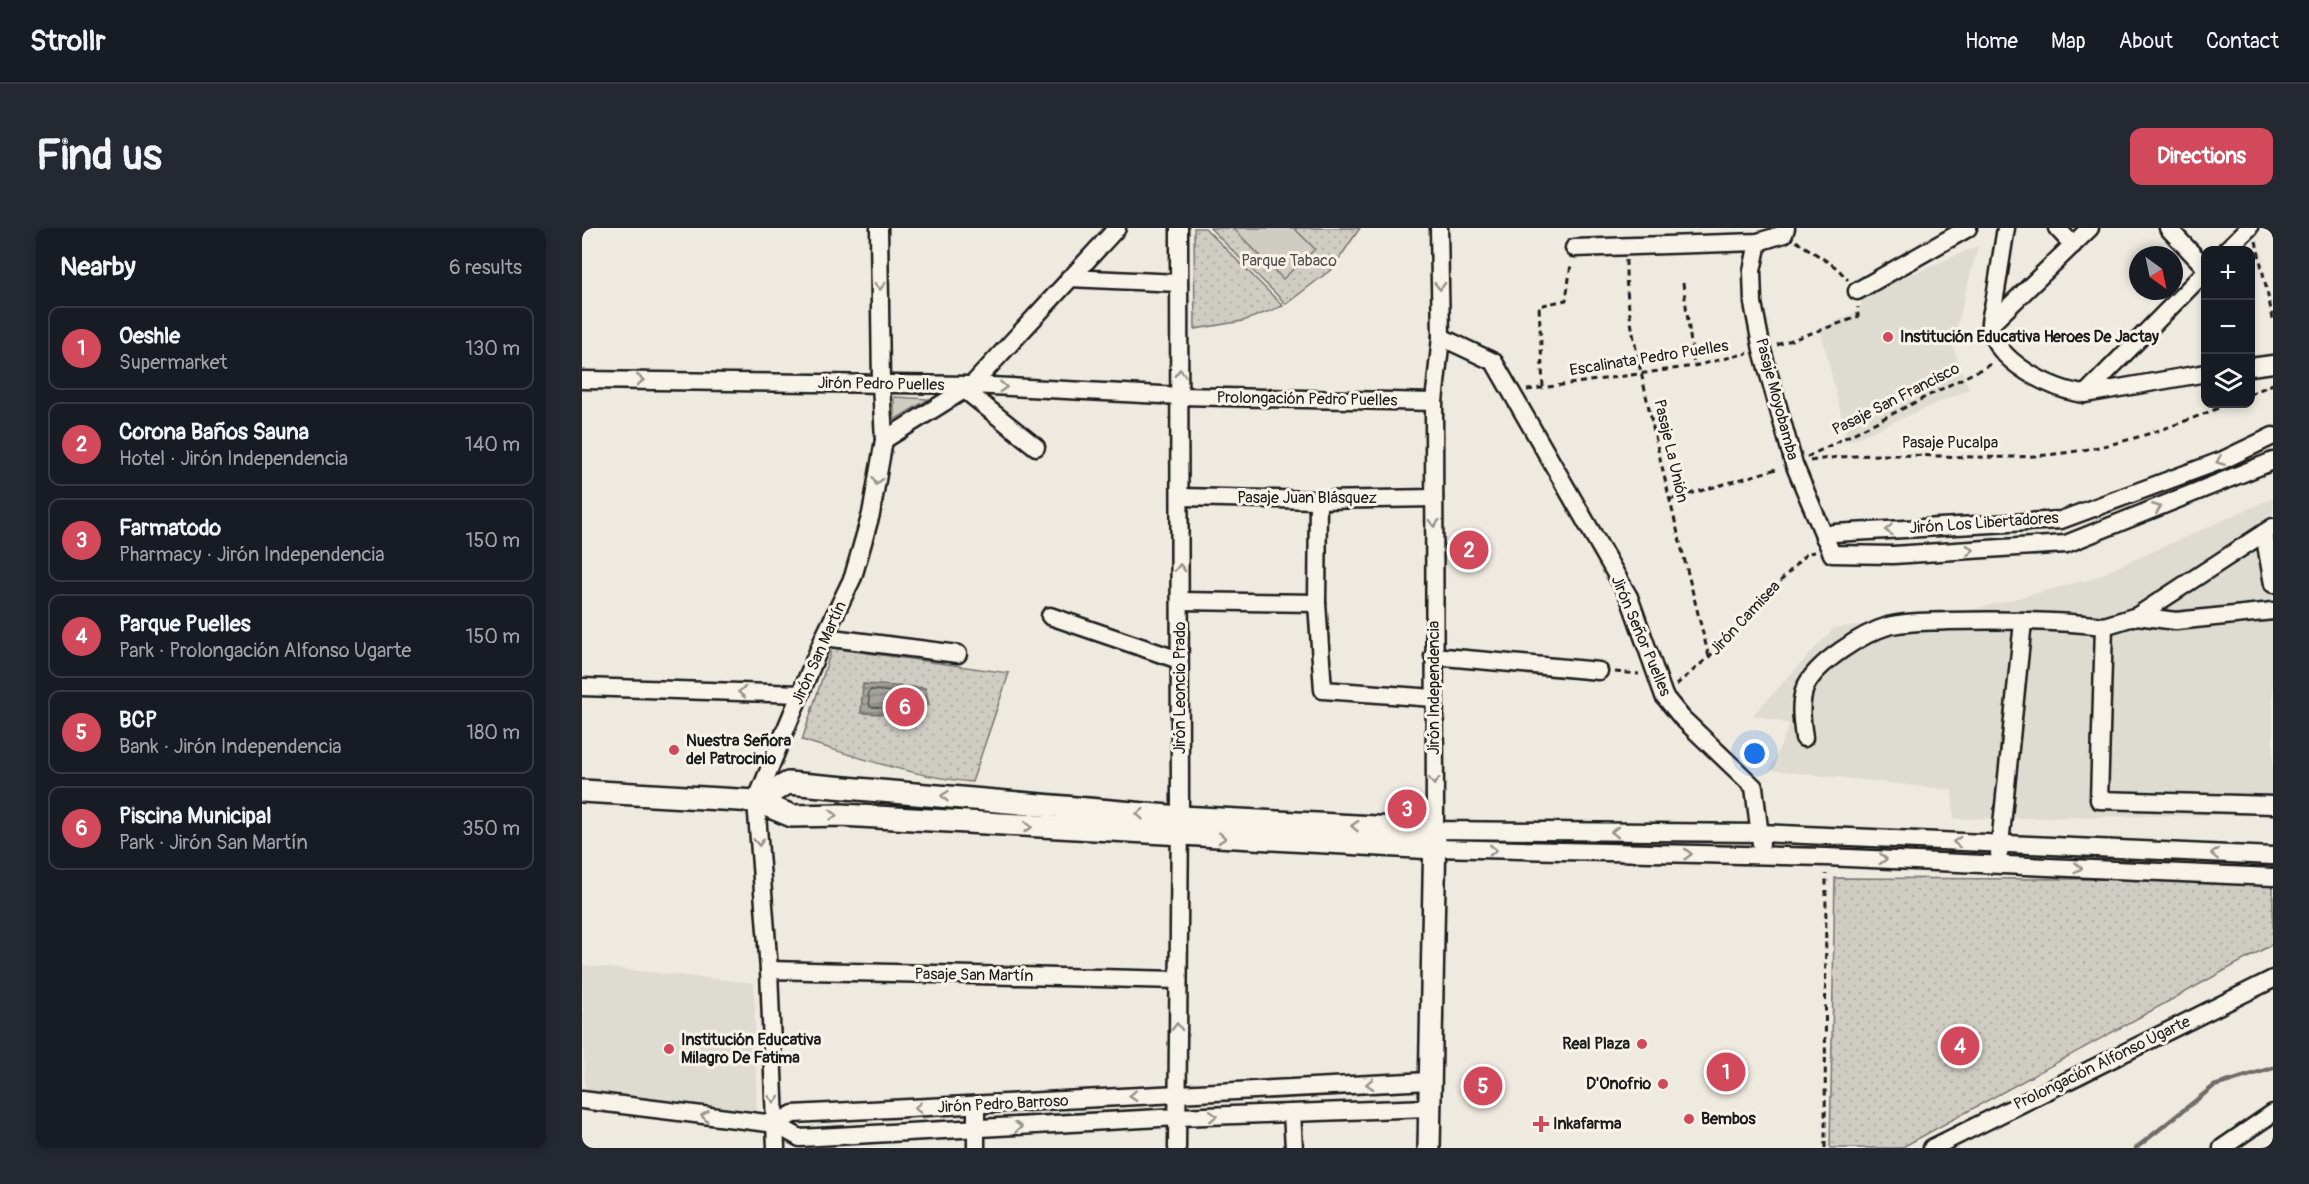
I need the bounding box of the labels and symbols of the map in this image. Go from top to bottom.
north arrow [2129,246,2183,300]
park label: Parque Tabaco [1241,251,1337,271]
one-way arrow [874,282,886,291]
one-way arrow [1434,282,1446,291]
place label: Institución Educativa Heroes De Jactay [1900,327,2159,347]
marker: Institución Educativa Heroes De Jactay [1881,330,1895,344]
street label: Escalinata Pedro Puelles [1568,336,1730,380]
street label: Pasaje Moyobamba [1751,336,1803,462]
street label: Pasaje San Francisco [1829,358,1963,440]
one-way arrow [1174,368,1186,377]
street label: Jirón Pedro Puelles [817,373,945,395]
one-way arrow [636,374,645,387]
one-way arrow [999,380,1008,393]
street label: Prolongación Pedro Puelles [1216,387,1398,411]
street label: Pasaje La Unión [1649,397,1693,505]
street label: Pasaje Pucalpa [1902,433,1998,453]
one-way arrow [2215,454,2226,466]
one-way arrow [871,475,884,485]
street label: Pasaje Juan Blásquez [1237,488,1377,508]
one-way arrow [2151,503,2162,515]
street label: Jirón Los Libertadores [1909,508,2059,538]
one-way arrow [1428,519,1440,528]
one-way arrow [1884,523,1893,536]
pin: 2 [1450,528,1488,572]
one-way arrow [1965,544,1974,557]
one-way arrow [1174,563,1186,572]
street label: Jirón Señor Puelles [1607,573,1675,699]
street label: Jirón Camisea [1706,577,1784,659]
street label: Jirón San Martín [787,598,851,708]
street label: Jirón Leoncio Prado [1170,621,1190,754]
street label: Jirón Independencia [1424,621,1444,755]
pin: 6 [886,684,924,730]
one-way arrow [738,686,747,699]
place label: Nuestra Señora del Patrocinio [686,731,792,769]
your location [1740,739,1769,768]
marker: Nuestra Señora del Patrocinio [667,743,681,757]
one-way arrow [1428,777,1440,786]
pin: 3 [1388,786,1426,832]
one-way arrow [941,790,950,803]
one-way arrow [1135,807,1144,820]
one-way arrow [828,809,837,821]
one-way arrow [1351,819,1360,832]
one-way arrow [1023,820,1032,833]
one-way arrow [1611,826,1620,838]
one-way arrow [1218,832,1227,845]
one-way arrow [1952,836,1961,849]
one-way arrow [753,837,766,846]
one-way arrow [1488,843,1497,856]
one-way arrow [1683,847,1692,860]
one-way arrow [2210,847,2219,860]
one-way arrow [1878,853,1887,865]
one-way arrow [2073,862,2082,875]
street label: Pasaje San Martín [914,964,1034,986]
street label: Prolongación Alfonso Ugarte [2011,1011,2194,1114]
one-way arrow [1171,1022,1183,1031]
pin: 4 [1940,1024,1980,1068]
place label: Institución Educativa Milagro De Fatima [681,1030,822,1068]
place label: Real Plaza [1562,1034,1631,1054]
marker: Real Plaza [1635,1037,1649,1051]
marker: Institución Educativa Milagro De Fatima [662,1042,676,1056]
pin: 1 [1706,1050,1746,1094]
pin: 5 [1464,1064,1502,1108]
place label: D'Onofrio [1586,1074,1651,1094]
marker: D'Onofrio [1656,1077,1670,1091]
one-way arrow [1366,1078,1375,1091]
one-way arrow [1129,1090,1138,1103]
street label: Jirón Pedro Barroso [937,1091,1070,1117]
one-way arrow [768,1095,780,1104]
one-way arrow [913,1102,922,1115]
place label: Bembos [1701,1109,1756,1129]
one-way arrow [701,1110,710,1122]
one-way arrow [1209,1110,1218,1122]
marker: Bembos [1682,1112,1696,1126]
place label: Inkafarma [1553,1114,1622,1134]
marker: Inkafarma [1534,1117,1548,1131]
one-way arrow [1014,1121,1023,1134]

